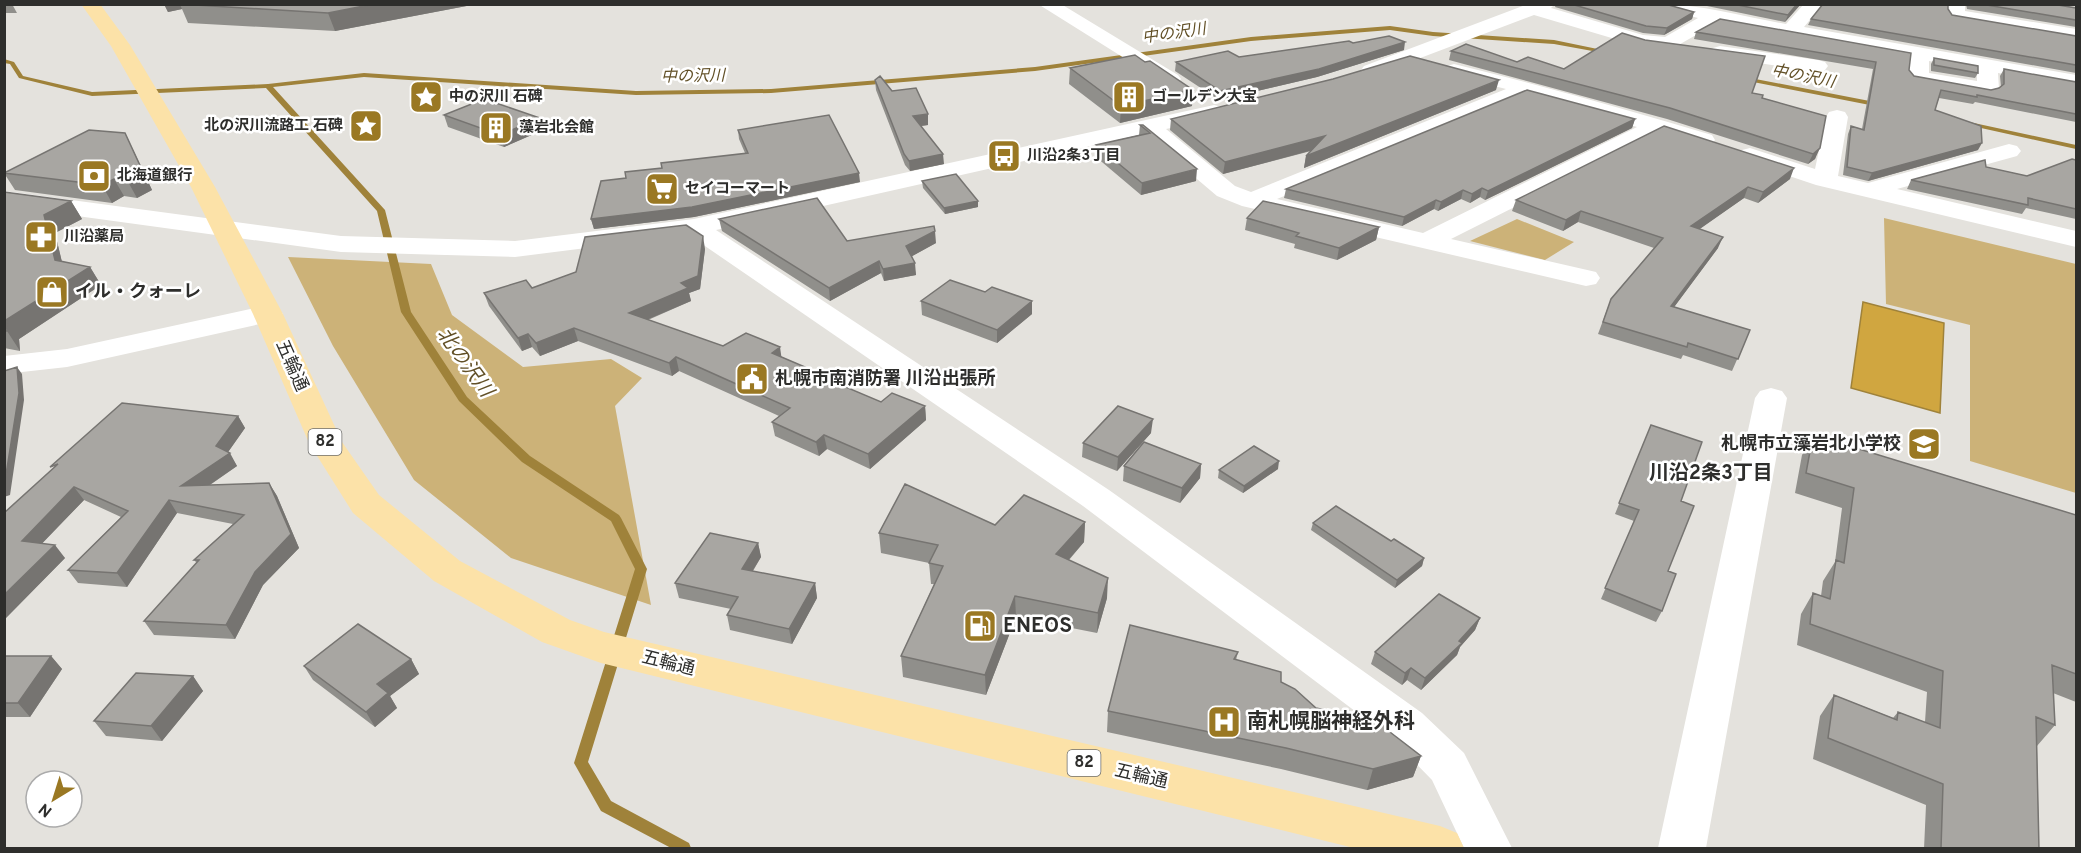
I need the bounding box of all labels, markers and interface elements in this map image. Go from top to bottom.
water label: 中の沢川 [1141,19,1209,48]
water label: 中の沢川 [1770,61,1838,93]
water label: 中の沢川 [661,66,727,88]
place icon: 中の沢川 石碑 [408,79,444,115]
building icon: ゴールデン大宝 [1111,79,1147,115]
place label: 中の沢川 石碑 [449,88,543,107]
place label: ゴールデン大宝 [1152,88,1257,107]
place icon: 北の沢川流路工 石碑 [348,108,384,144]
building icon: 藻岩北会館 [478,110,514,146]
place label: 北の沢川流路工 石碑 [204,117,343,136]
place label: 藻岩北会館 [519,119,594,138]
bus stop icon: 川沿2条3丁目 [986,138,1022,174]
place label: 川沿2条3丁目 [1027,147,1120,166]
bank icon: 北海道銀行 [76,158,112,194]
place label: 北海道銀行 [117,167,192,186]
supermarket icon: セイコーマート [644,171,680,207]
place label: セイコーマート [685,180,790,199]
pharmacy icon: 川沿薬局 [23,219,59,255]
place label: 川沿薬局 [64,228,124,247]
shop icon: イル・クォーレ [34,274,70,310]
place label: イル・クォーレ [75,281,201,304]
water label: 北の沢川 [430,323,499,405]
street label: 五輪通 [270,337,312,395]
public building icon: 札幌市南消防署 川沿出張所 [734,361,770,397]
place label: 札幌市南消防署 川沿出張所 [775,368,996,391]
school or university icon: 札幌市立藻岩北小学校 [1906,426,1942,462]
road number: 82 [308,429,342,455]
place label: 札幌市立藻岩北小学校 [1721,433,1901,456]
district label: 川沿2条3丁目 [1649,461,1773,487]
fuel station icon: ENEOS [962,608,998,644]
place label: ENEOS [1003,613,1072,640]
street label: 五輪通 [639,646,697,682]
hospital icon: 南札幌脳神経外科 [1206,704,1242,740]
place label: 南札幌脳神経外科 [1247,709,1415,736]
road number: 82 [1068,750,1100,776]
street label: 五輪通 [1112,760,1170,794]
north arrow [24,769,84,829]
text: N [35,798,57,821]

